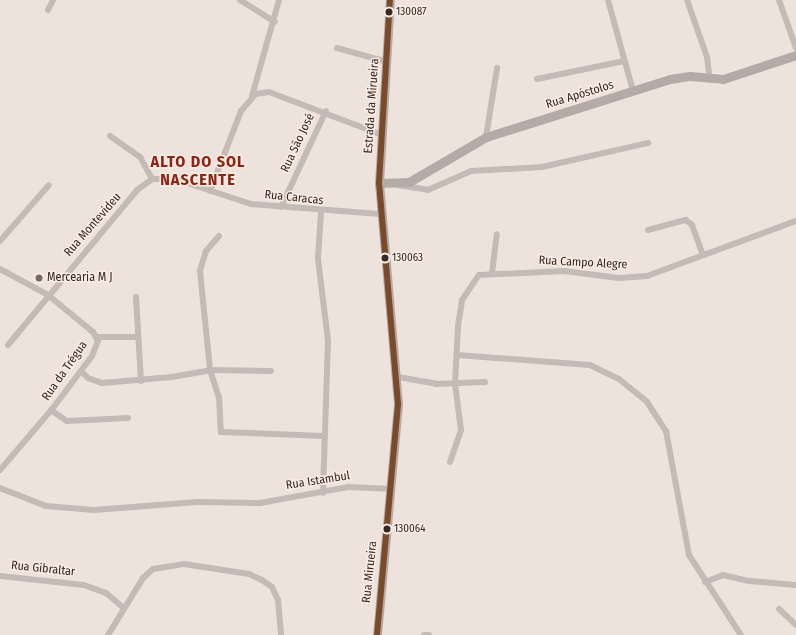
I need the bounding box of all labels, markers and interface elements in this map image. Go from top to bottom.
place label: 130087 [396,5,427,19]
marker: 130087 [384,7,394,17]
street label: Estrada da Mirueira [361,58,383,154]
street label: Rua Apóstolos [544,78,616,112]
street label: Rua São José [278,111,318,175]
district label: ALTO DO SOL NASCENTE [150,152,246,190]
street label: Rua Caracas [264,188,324,208]
street label: Rua Montevideu [62,190,124,260]
place label: 130063 [392,251,423,265]
marker: 130063 [380,253,390,263]
street label: Rua Campo Alegre [538,253,628,273]
place label: Mercearia M J [47,271,112,285]
marker: Mercearia M J [34,273,44,283]
street label: Rua da Trégua [39,338,91,404]
street label: Rua Istambul [285,469,351,493]
place label: 130064 [394,522,425,536]
marker: 130064 [382,524,392,534]
street label: Rua Mirueira [360,540,380,604]
street label: Rua Gibraltar [10,558,76,580]

